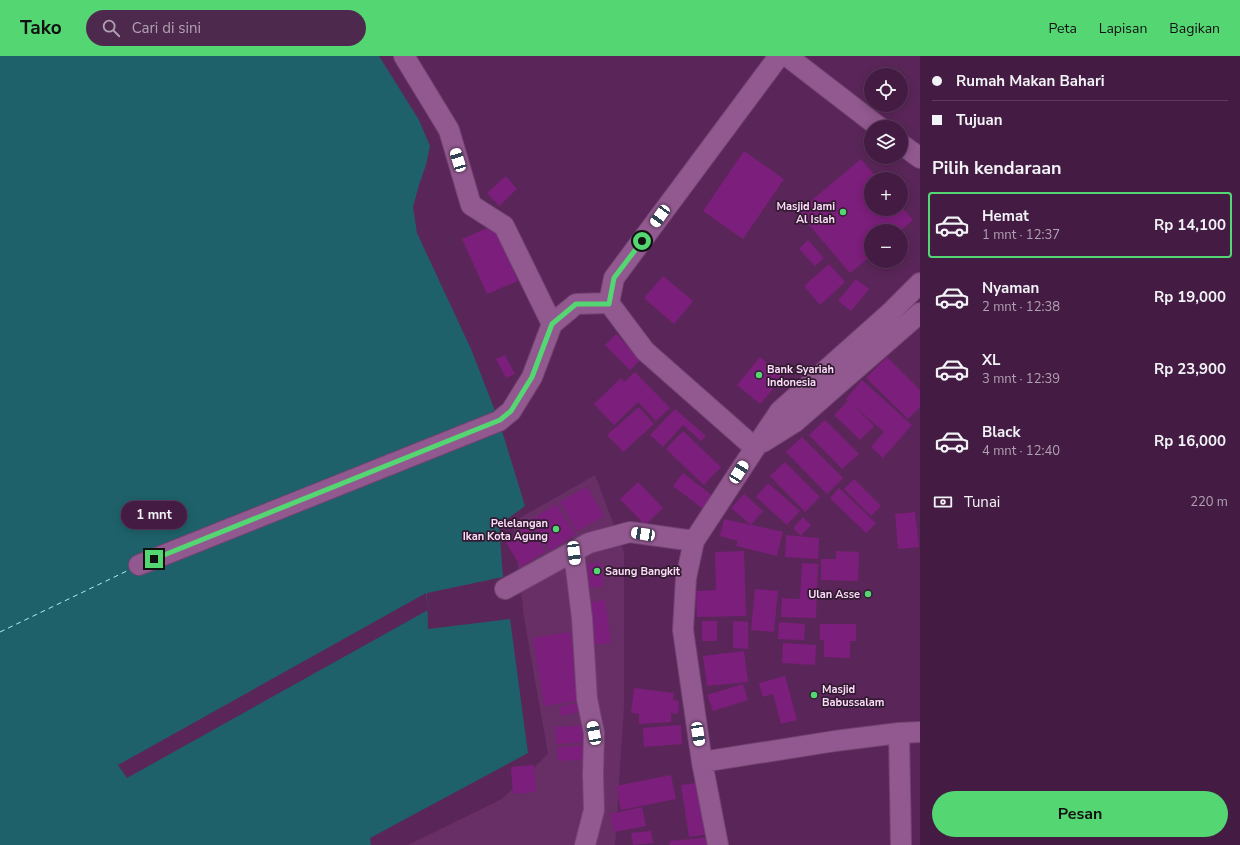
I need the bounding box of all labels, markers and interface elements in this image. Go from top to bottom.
search box [86,10,366,46]
text: Tako [20,15,62,41]
icon: search [100,17,122,39]
text: Cari di sini [132,18,201,38]
text: Peta [1049,19,1077,38]
text: Lapisan [1099,19,1147,38]
text: Bagikan [1169,19,1220,38]
map controls [864,68,908,268]
button: locate [864,68,908,112]
text: Rumah Makan Bahari [956,71,1105,91]
text: Tujuan [956,110,1002,130]
button: layers [864,120,908,164]
car [449,147,467,173]
text: Pilih kendaraan [932,156,1062,180]
button: + [864,172,908,216]
place label: Masjid Jami Al Islah [776,199,835,227]
car [648,203,672,229]
text: Hemat [982,206,1029,226]
marker: Masjid Jami Al Islah [838,207,848,217]
icon: car [934,207,970,243]
text: Rp 14,100 [1154,215,1226,235]
button: − [864,224,908,268]
text: 1 mnt · 12:37 [982,226,1060,244]
route start [633,232,651,250]
text: Nyaman [982,278,1039,298]
icon: car [934,279,970,315]
text: Rp 19,000 [1154,287,1226,307]
text: 2 mnt · 12:38 [982,298,1060,316]
text: XL [982,350,1001,370]
icon: car [934,351,970,387]
text: Rp 23,900 [1154,359,1226,379]
place label: Bank Syariah Indonesia [767,362,834,390]
marker: Bank Syariah Indonesia [754,370,764,380]
text: 3 mnt · 12:39 [982,370,1060,388]
text: Black [982,422,1020,442]
icon: car [934,423,970,459]
text: Rp 16,000 [1154,431,1226,451]
text: 4 mnt · 12:40 [982,442,1060,460]
car [728,459,750,485]
icon: cash [932,491,954,513]
text: Tunai [964,492,1000,512]
text: 220 m [1190,493,1228,511]
callout: 1 mnt [121,501,187,529]
text: 1 mnt [136,506,172,524]
place label: Pelelangan Ikan Kota Agung [463,516,548,544]
marker: Pelelangan Ikan Kota Agung [551,524,561,534]
car [630,526,656,542]
car [567,540,581,566]
route end [145,550,163,568]
place label: Saung Bangkit [605,564,681,579]
marker: Saung Bangkit [592,566,602,576]
place label: Ulan Asse [808,587,860,602]
marker: Ulan Asse [863,589,873,599]
place label: Masjid Babussalam [822,682,884,710]
marker: Masjid Babussalam [809,690,819,700]
car [586,720,602,746]
car [690,721,706,747]
button: Pesan [932,791,1228,837]

